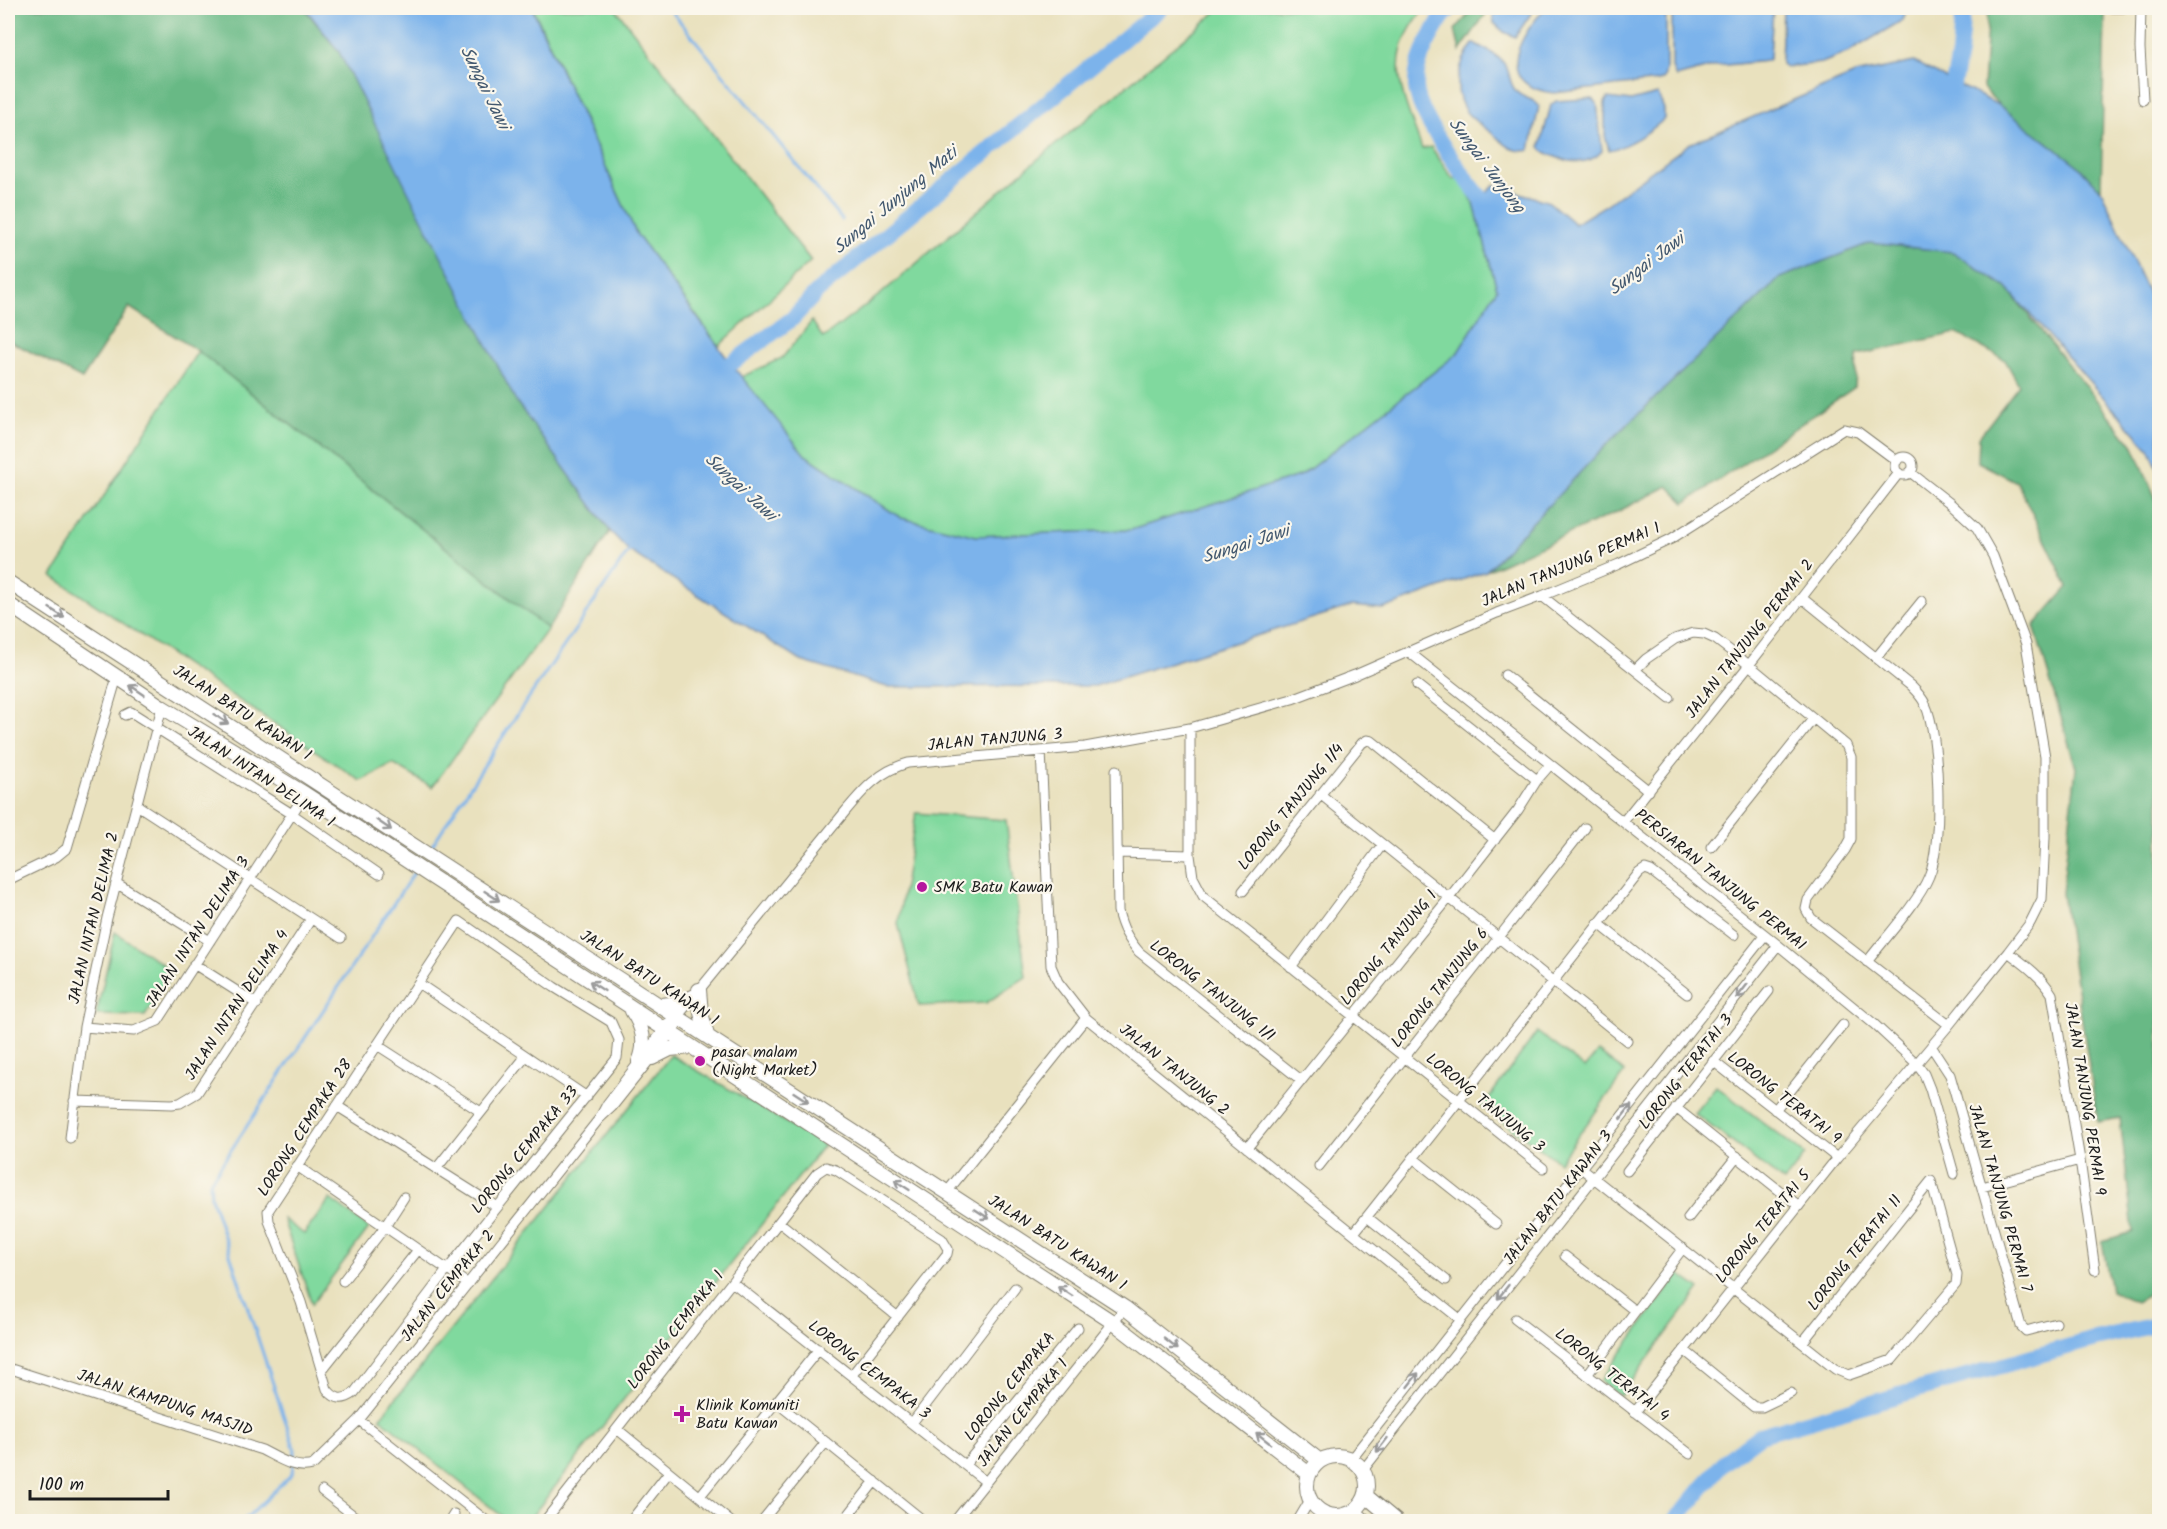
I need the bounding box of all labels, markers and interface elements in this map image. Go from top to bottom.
water label: Sungai Jawi [451,41,518,138]
water label: Sungai Junjong [1440,112,1533,221]
water label: Sungai Junjung Mati [827,138,968,262]
water label: Sungai Jawi [1603,224,1694,304]
water label: Sungai Jawi [697,447,785,532]
water label: Sungai Jawi [1199,516,1297,573]
street label: JALAN TANJUNG PERMAI 1 [1478,516,1664,614]
street label: JALAN TANJUNG PERMAI 2 [1680,554,1820,724]
one-way arrow [48,607,65,619]
street label: JALAN BATU KAWAN 1 [168,659,316,767]
one-way arrow [129,684,146,696]
one-way arrow [212,712,229,725]
street label: JALAN INTAN DELIMA 1 [182,720,340,834]
street label: JALAN TANJUNG 3 [927,722,1063,758]
street label: LORONG TANJUNG 1/4 [1232,738,1350,876]
street label: PERSIARAN TANJUNG PERMAI [1629,803,1811,957]
one-way arrow [375,820,392,832]
street label: JALAN INTAN DELIMA 2 [62,830,126,1006]
street label: JALAN INTAN DELIMA 3 [140,852,256,1012]
place label: SMK Batu Kawan [934,875,1053,900]
marker: SMK Batu Kawan [915,880,929,894]
street label: LORONG TANJUNG 1 [1334,885,1444,1011]
one-way arrow [483,890,500,902]
street label: LORONG TANJUNG 6 [1385,922,1495,1054]
street label: JALAN BATU KAWAN 1 [575,924,723,1032]
street label: JALAN INTAN DELIMA 4 [179,925,295,1085]
street label: LORONG TANJUNG 1/1 [1144,934,1280,1048]
one-way arrow [589,980,606,993]
one-way arrow [1735,983,1748,999]
street label: JALAN TANJUNG PERMAI 9 [2057,1001,2113,1197]
street label: LORONG TERATAI 3 [1633,1009,1739,1135]
street label: JALAN TANJUNG 2 [1114,1018,1234,1122]
place label: pasar malam (Night Market) [711,1040,818,1083]
street label: LORONG TERATAI 9 [1721,1045,1847,1151]
street label: LORONG TANJUNG 3 [1420,1047,1550,1159]
street label: LORONG CEMPAKA 28 [251,1054,359,1202]
marker: pasar malam (Night Market) [693,1054,707,1068]
street label: LORONG CEMPAKA 33 [465,1081,585,1219]
one-way arrow [792,1091,809,1103]
street label: JALAN TANJUNG PERMAI 7 [1961,1101,2039,1296]
one-way arrow [1619,1104,1632,1120]
street label: JALAN BATU KAWAN 3 [1497,1125,1619,1271]
street label: LORONG TERATAI 5 [1709,1164,1818,1289]
one-way arrow [894,1178,911,1190]
street label: JALAN BATU KAWAN 1 [983,1189,1131,1297]
street label: LORONG TERATAI 11 [1802,1190,1908,1316]
one-way arrow [973,1209,990,1221]
street label: JALAN CEMPAKA 2 [395,1225,501,1347]
street label: LORONG CEMPAKA 1 [621,1265,731,1395]
one-way arrow [1497,1284,1510,1300]
one-way arrow [1057,1285,1074,1298]
street label: LORONG CEMPAKA 3 [802,1314,936,1426]
street label: LORONG TERATAI 4 [1549,1322,1675,1428]
street label: LORONG CEMPAKA [958,1327,1062,1447]
one-way arrow [1163,1338,1179,1351]
street label: JALAN CEMPAKA 1 [971,1353,1075,1473]
street label: JALAN KAMPUNG MASJID [74,1363,256,1443]
one-way arrow [1407,1373,1420,1389]
place label: Klinik Komuniti Batu Kawan [696,1393,800,1436]
marker: Klinik Komuniti Batu Kawan [673,1405,691,1423]
one-way arrow [1255,1432,1271,1445]
one-way arrow [1376,1437,1389,1453]
scale bar [30,1463,168,1501]
text: 100 m [39,1471,84,1500]

